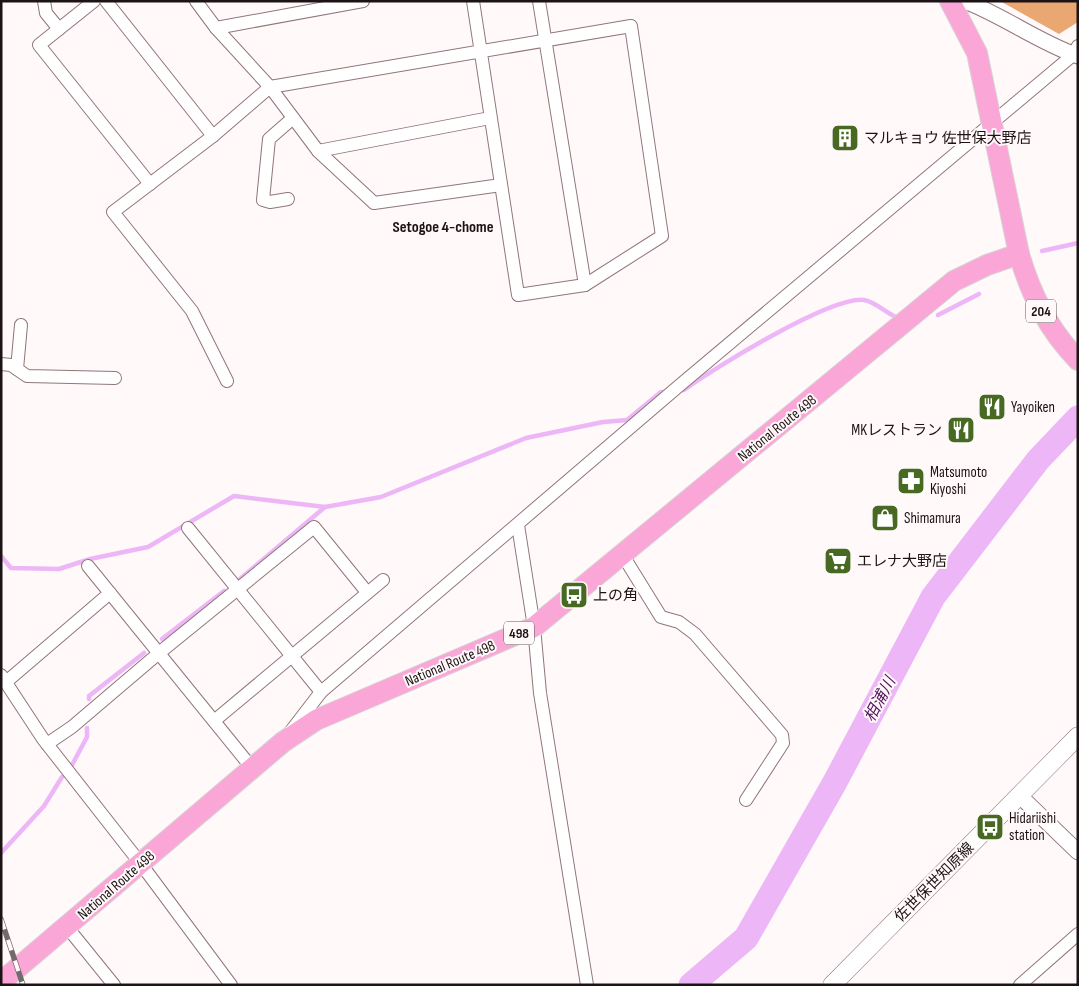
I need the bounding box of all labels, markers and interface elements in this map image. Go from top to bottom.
building icon: マルキョウ 佐世保大野店 [830,123,860,153]
place label: マルキョウ 佐世保大野店 [864,129,1031,148]
district label: Setogoe 4-chome [393,218,494,237]
road number: 204 [1026,300,1056,322]
street label: National Route 498 [734,391,821,466]
restaurant icon: Yayoiken [977,392,1007,422]
place label: Yayoiken [1011,398,1055,417]
restaurant icon: MKレストラン [946,415,976,445]
place label: MKレストラン [851,421,942,440]
place label: Matsumoto Kiyoshi [930,463,987,499]
pharmacy icon: Matsumoto Kiyoshi [896,466,926,496]
shop icon: Shimamura [870,503,900,533]
place label: Shimamura [904,509,961,528]
supermarket icon: エレナ大野店 [823,546,853,576]
place label: エレナ大野店 [857,552,947,571]
bus stop icon: 上の角 [559,580,589,610]
place label: 上の角 [593,586,638,605]
road number: 498 [504,622,534,644]
street label: National Route 498 [402,636,498,691]
water label: 相浦川 [861,672,901,725]
place label: Hidariishi station [1009,809,1056,845]
bus stop icon: Hidariishi station [975,812,1005,842]
street label: 佐世保世知原線 [891,839,978,926]
street label: National Route 498 [74,847,159,924]

